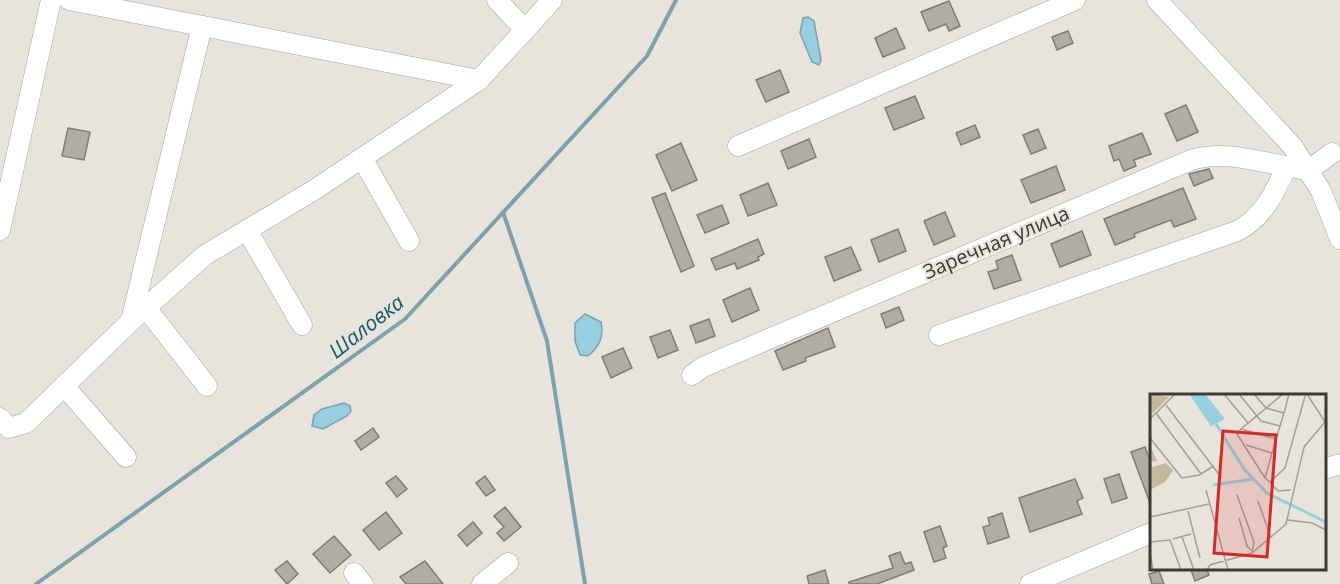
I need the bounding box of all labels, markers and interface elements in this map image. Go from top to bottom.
street label: Заречная улица [919,199,1073,285]
water label: Шаловка [323,288,410,364]
inset map [1150,394,1325,569]

